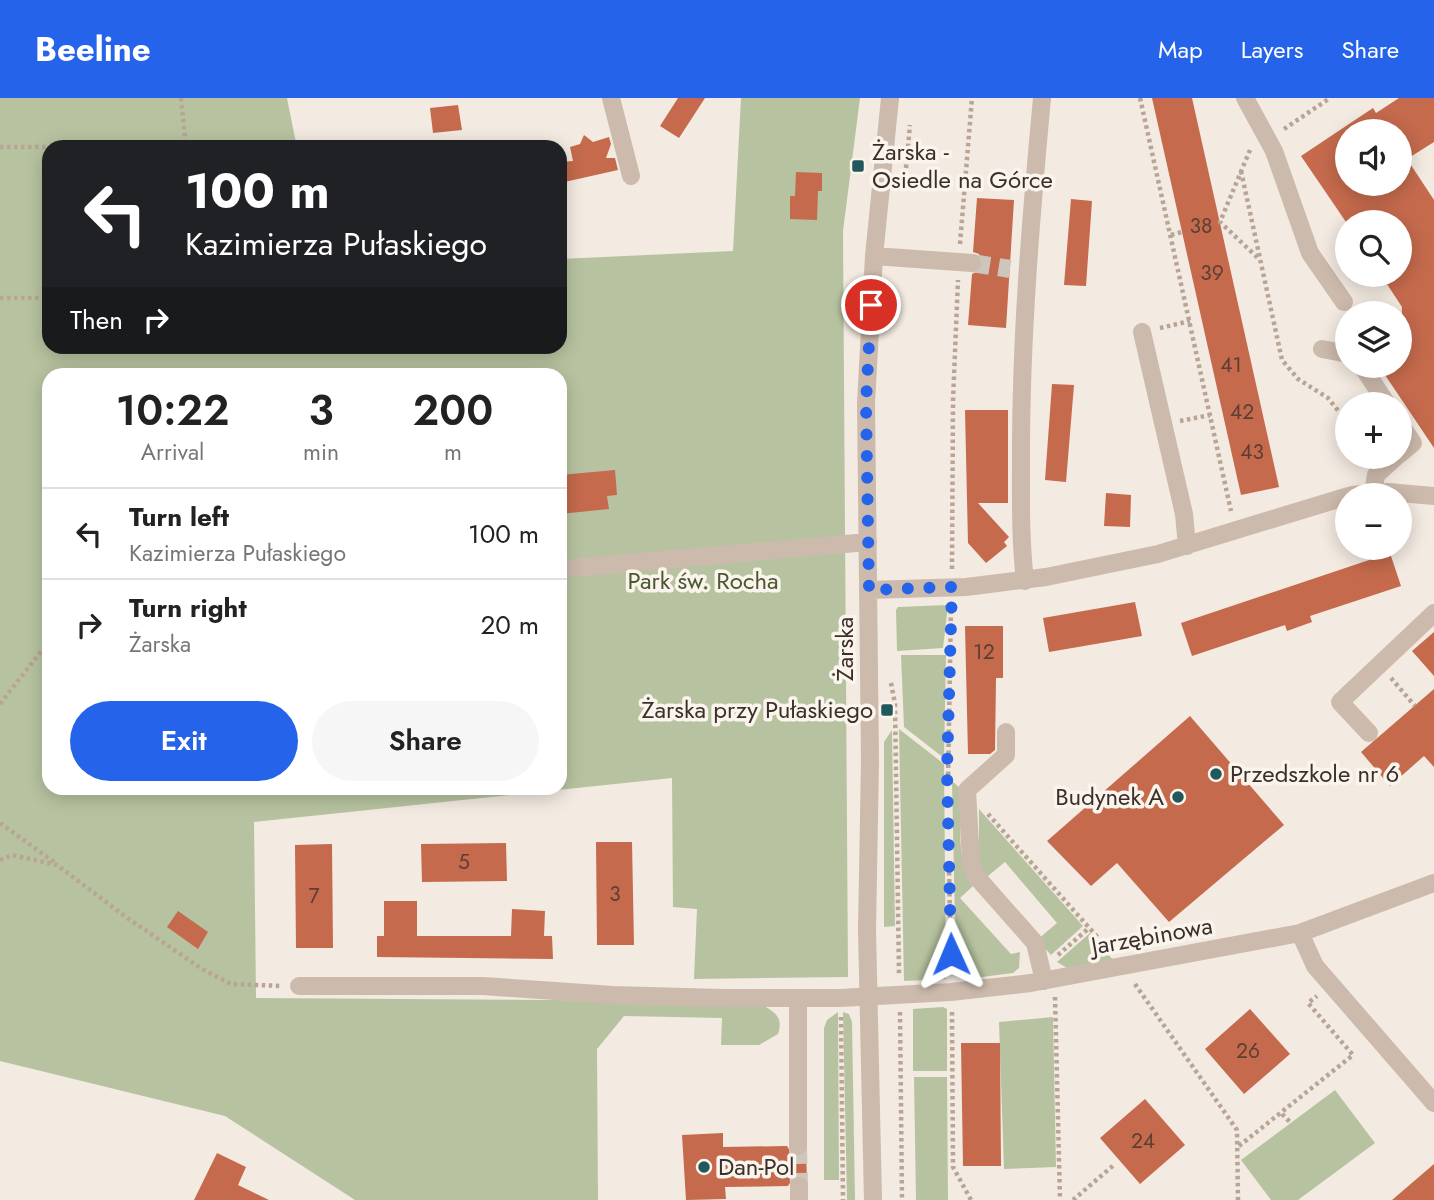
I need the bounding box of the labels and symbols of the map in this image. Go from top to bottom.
place label: Żarska - Osiedle na Górce [872,134,1053,197]
marker: Żarska - Osiedle na Górce [850,158,866,174]
house number: 38 [1190,211,1212,241]
house number: 39 [1200,258,1224,288]
pin [841,275,901,335]
house number: 41 [1220,350,1242,380]
house number: 42 [1230,397,1254,427]
house number: 43 [1240,437,1264,467]
park label: Park św. Rocha [627,563,779,598]
street label: Żarska [827,617,862,681]
house number: 12 [973,637,995,667]
place label: Żarska przy Pułaskiego [641,692,873,727]
marker: Żarska przy Pułaskiego [879,702,895,718]
place label: Przedszkole nr 6 [1230,756,1399,791]
marker: Przedszkole nr 6 [1208,766,1224,782]
place label: Budynek A [1055,779,1164,814]
marker: Budynek A [1170,789,1186,805]
house number: 5 [458,847,470,877]
house number: 3 [609,879,621,909]
house number: 7 [308,881,320,911]
street label: Jarzębinowa [1086,908,1215,964]
position arrow [914,917,988,991]
house number: 26 [1236,1036,1260,1066]
house number: 24 [1131,1126,1155,1156]
place label: Dan-Pol [718,1149,795,1184]
marker: Dan-Pol [696,1159,712,1175]

